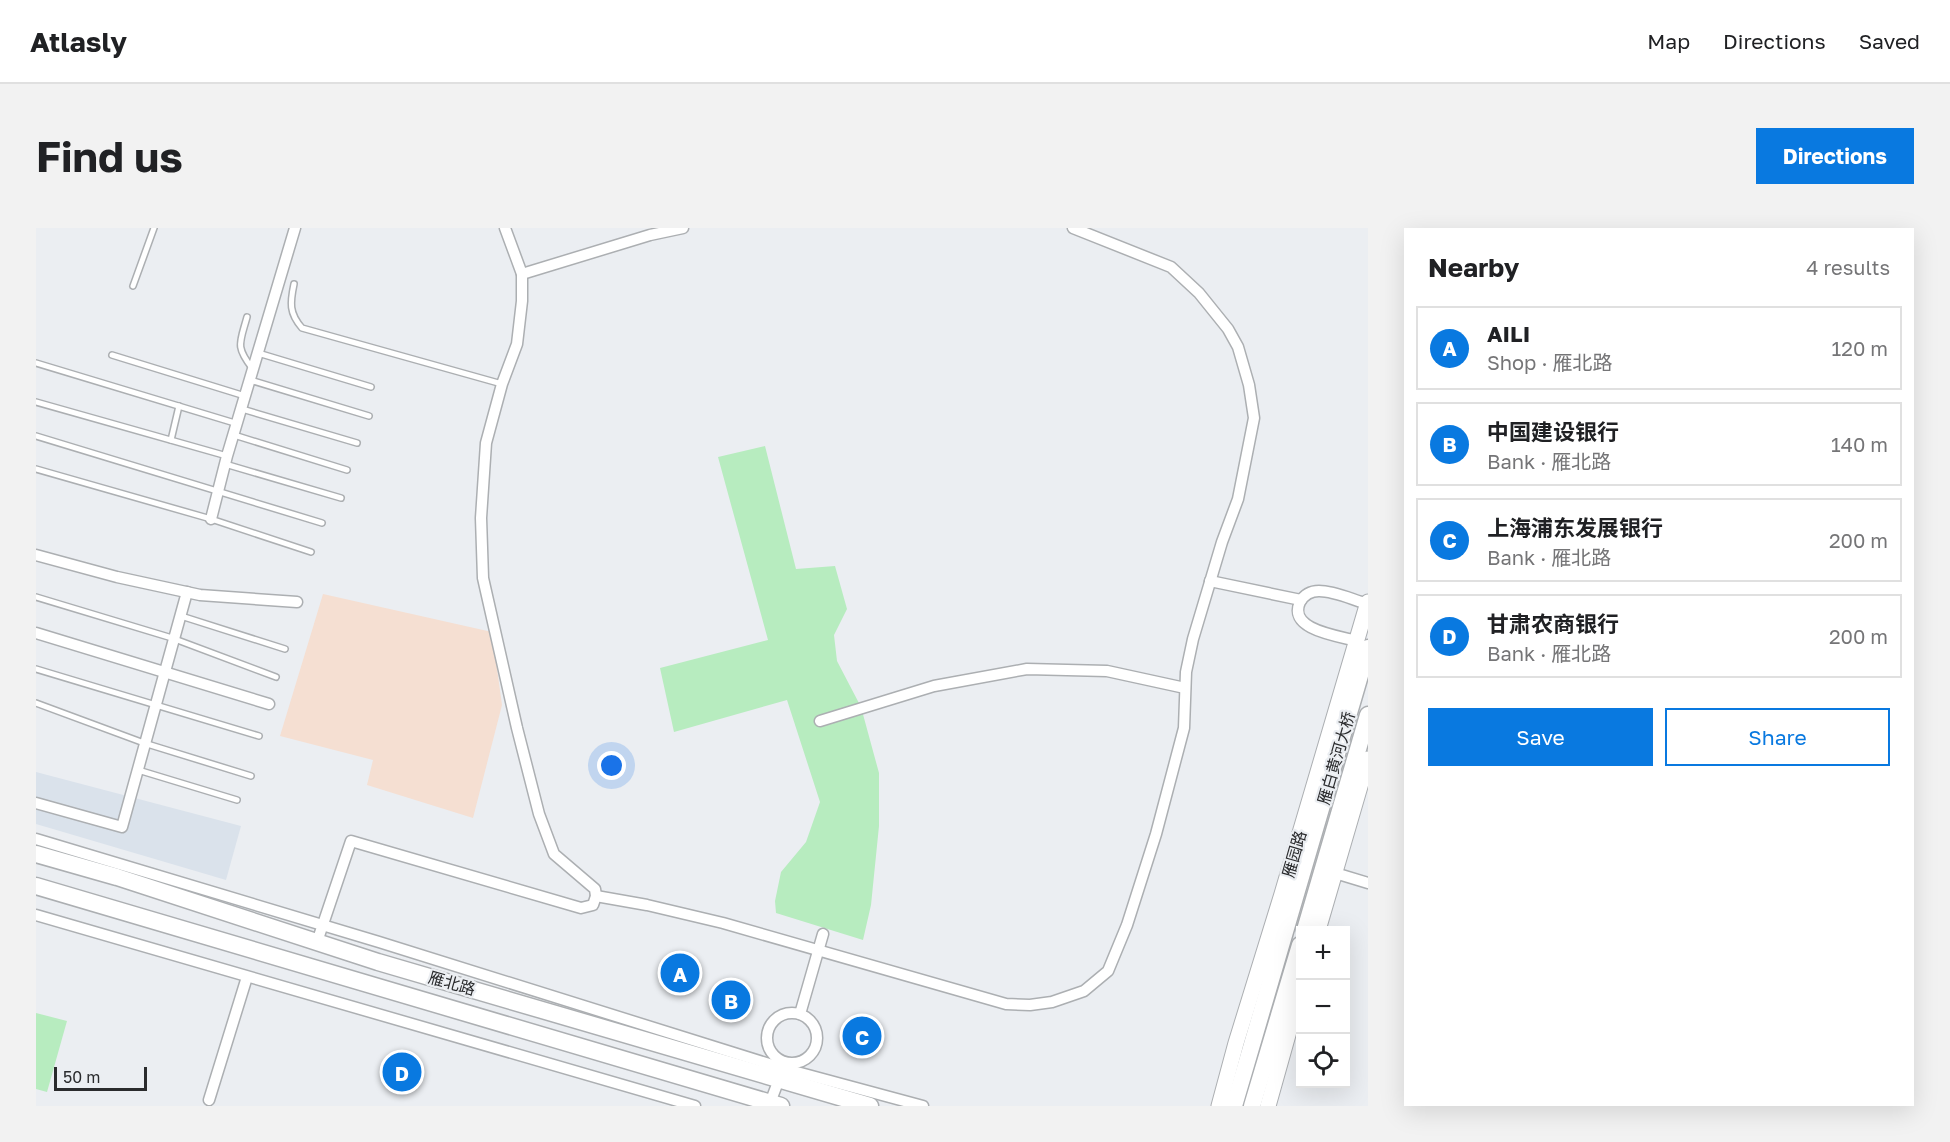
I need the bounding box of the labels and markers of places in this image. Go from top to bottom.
pin: A [660,950,700,996]
pin: B [712,978,750,1022]
pin: C [842,1014,882,1058]
pin: D [382,1050,422,1094]

